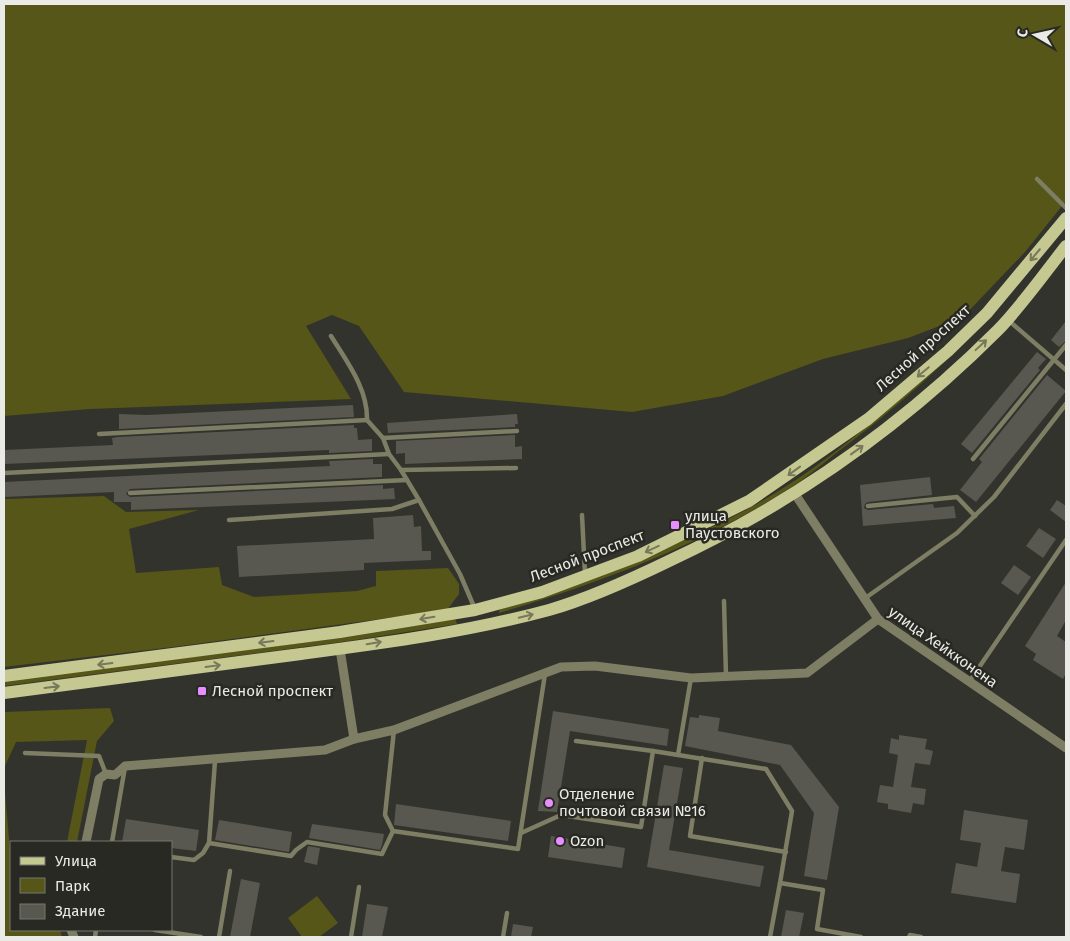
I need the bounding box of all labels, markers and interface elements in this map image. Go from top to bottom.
north arrow [1010,10,1060,60]
text: С [1014,28,1032,38]
one-way arrow [1030,248,1041,261]
street label: Лесной проспект [872,301,974,395]
one-way arrow [975,339,988,351]
one-way arrow [916,366,929,378]
one-way arrow [850,445,864,455]
one-way arrow [787,466,801,476]
place label: улица Паустовского [685,507,780,542]
marker: улица Паустовского [669,519,681,531]
street label: Лесной проспект [527,526,647,586]
one-way arrow [645,545,660,555]
street label: улица Хейкконена [885,603,1001,691]
one-way arrow [518,611,534,620]
one-way arrow [419,614,435,624]
one-way arrow [259,637,275,647]
one-way arrow [366,638,382,648]
one-way arrow [98,659,114,669]
one-way arrow [205,661,221,671]
one-way arrow [44,682,60,692]
place label: Лесной проспект [212,682,333,700]
marker: Лесной проспект [196,685,208,697]
place label: Отделение почтовой связи №16 [559,785,706,820]
marker: Отделение почтовой связи №16 [543,797,555,809]
place label: Ozon [570,832,604,850]
marker: Ozon [554,835,566,847]
legend [10,841,172,931]
text: Улица [55,852,97,870]
text: Парк [55,877,90,895]
text: Здание [55,902,105,920]

